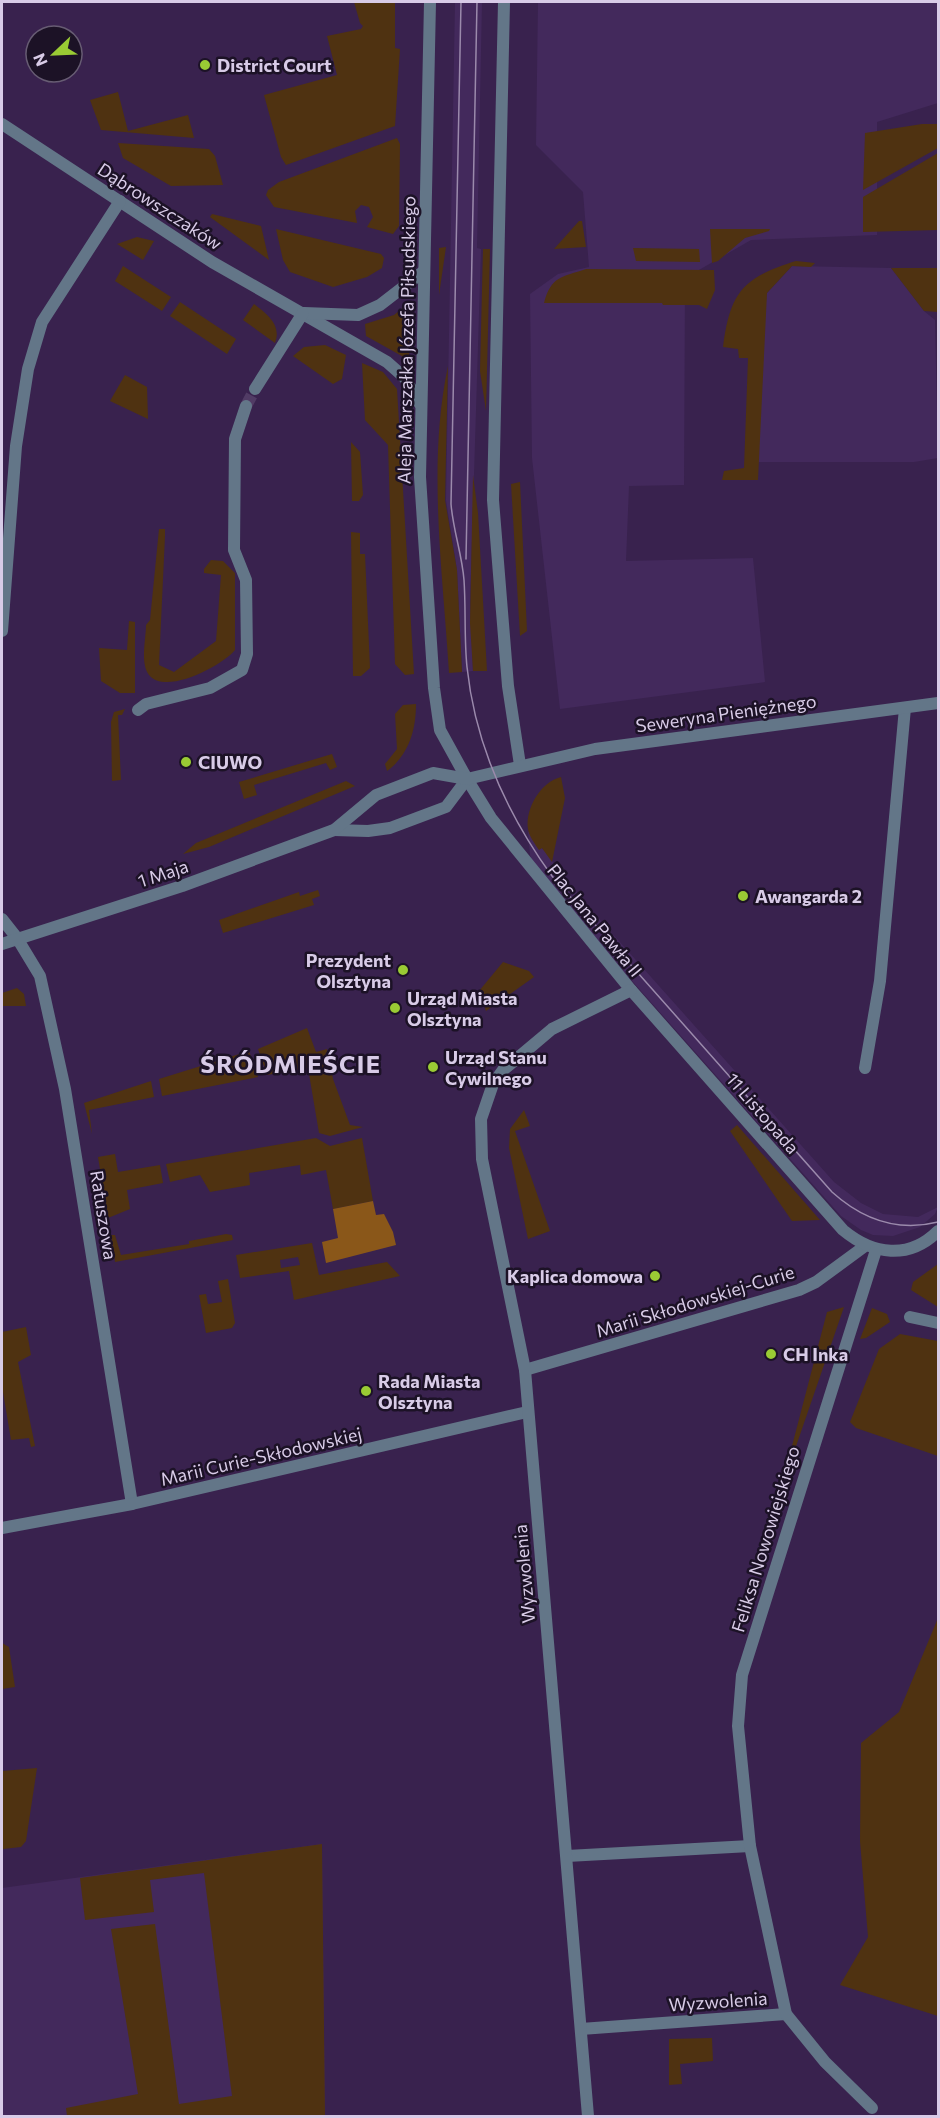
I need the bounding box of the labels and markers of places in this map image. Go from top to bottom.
place label: District Court [217,54,332,76]
marker: District Court [198,58,212,72]
place label: CIUWO [198,751,262,773]
marker: CIUWO [179,755,193,769]
place label: Awangarda 2 [755,885,862,907]
marker: Awangarda 2 [736,889,750,903]
place label: Prezydent Olsztyna [306,949,391,992]
marker: Prezydent Olsztyna [396,963,410,977]
place label: Urząd Miasta Olsztyna [407,987,517,1030]
marker: Urząd Miasta Olsztyna [388,1001,402,1015]
place label: Urząd Stanu Cywilnego [445,1046,547,1089]
marker: Urząd Stanu Cywilnego [426,1060,440,1074]
place label: Kaplica domowa [507,1265,643,1287]
marker: Kaplica domowa [648,1269,662,1283]
place label: CH Inka [783,1343,848,1365]
marker: CH Inka [764,1347,778,1361]
place label: Rada Miasta Olsztyna [378,1370,481,1413]
marker: Rada Miasta Olsztyna [359,1384,373,1398]

